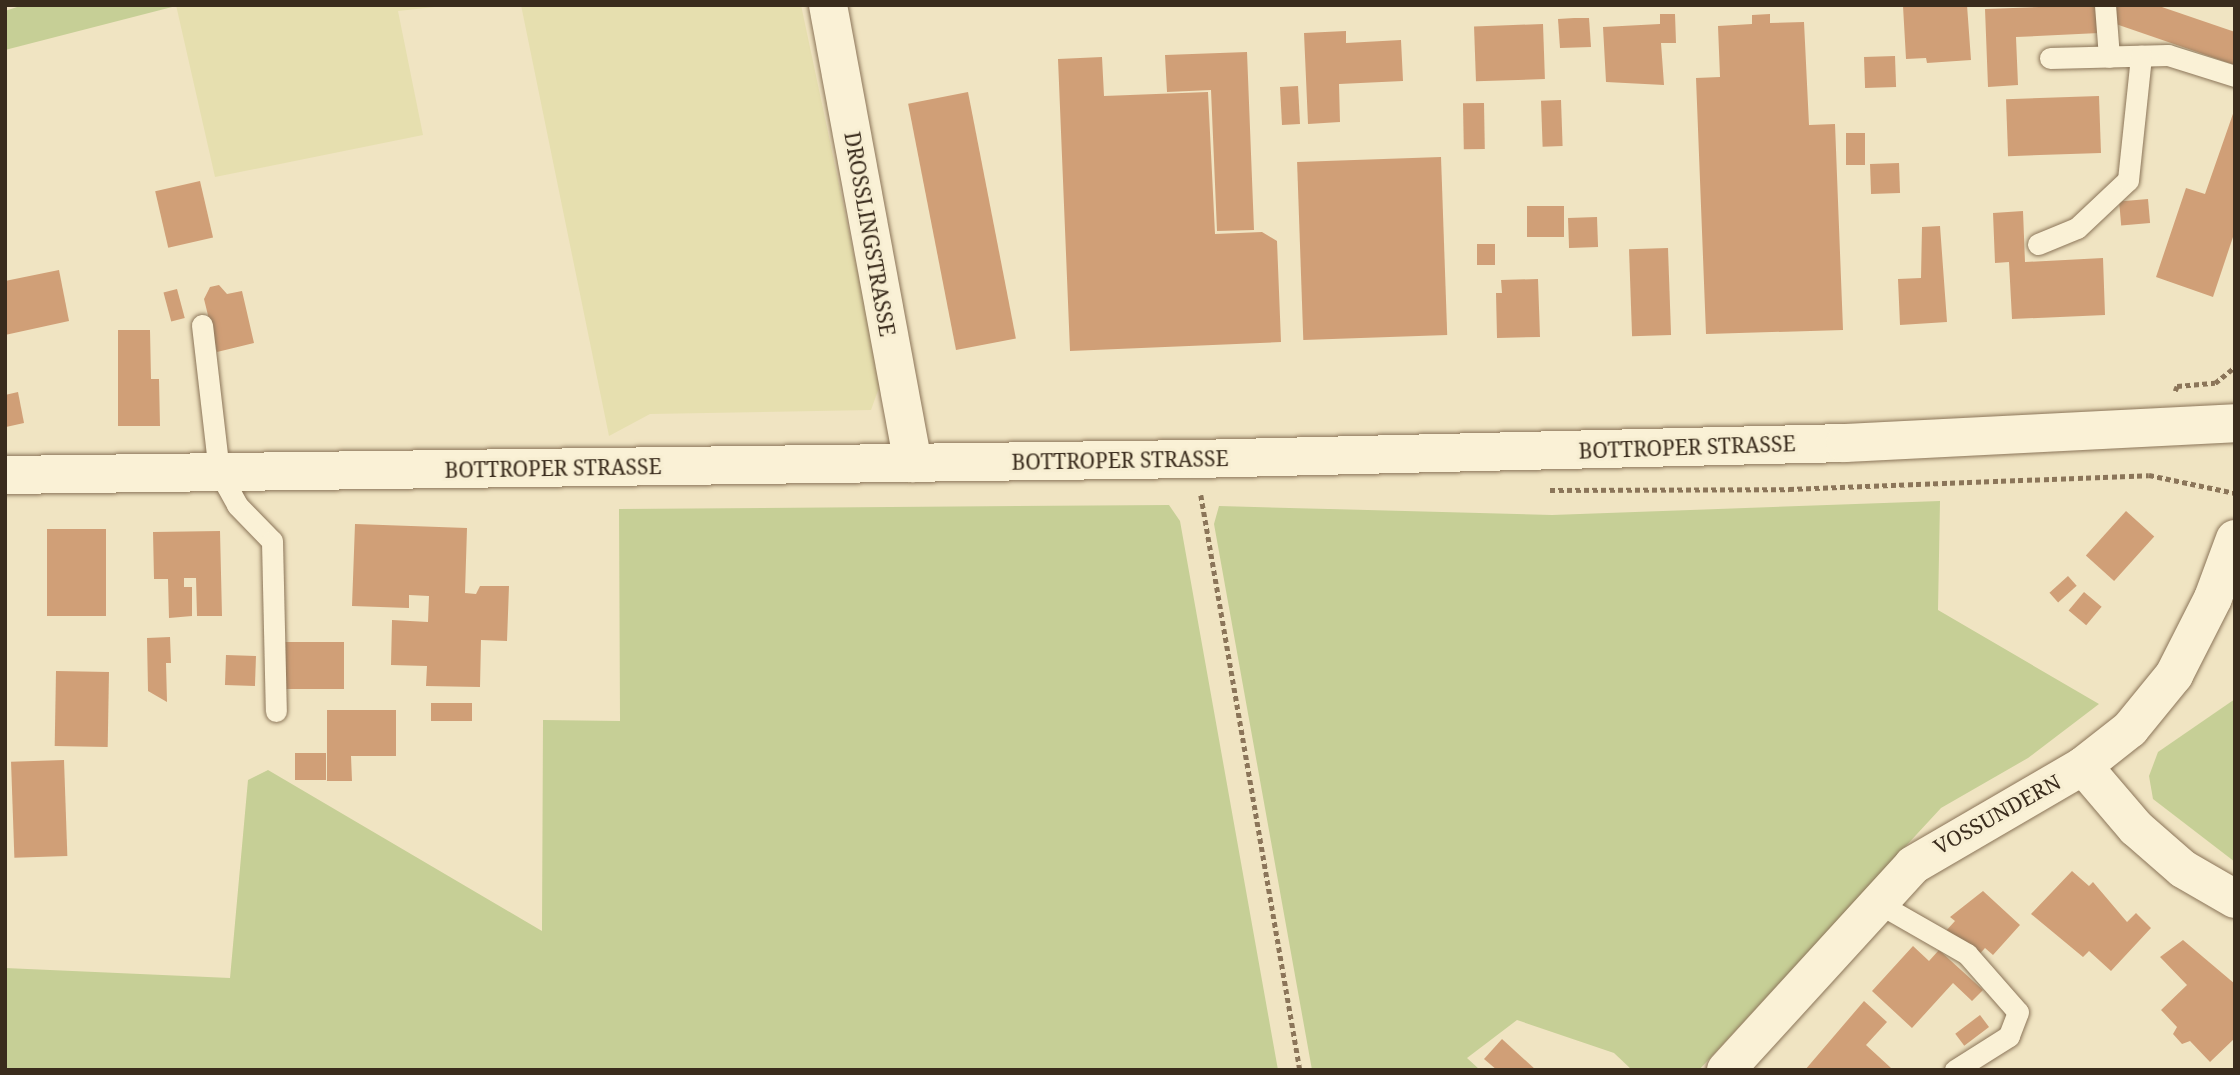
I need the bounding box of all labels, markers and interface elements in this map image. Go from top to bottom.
street label: DROSSLINGSTRASSE [840,130,900,338]
street label: BOTTROPER STRASSE [1578,431,1796,463]
street label: BOTTROPER STRASSE [1011,446,1229,474]
street label: BOTTROPER STRASSE [444,454,662,482]
street label: VOSSUNDERN [1929,769,2065,859]

